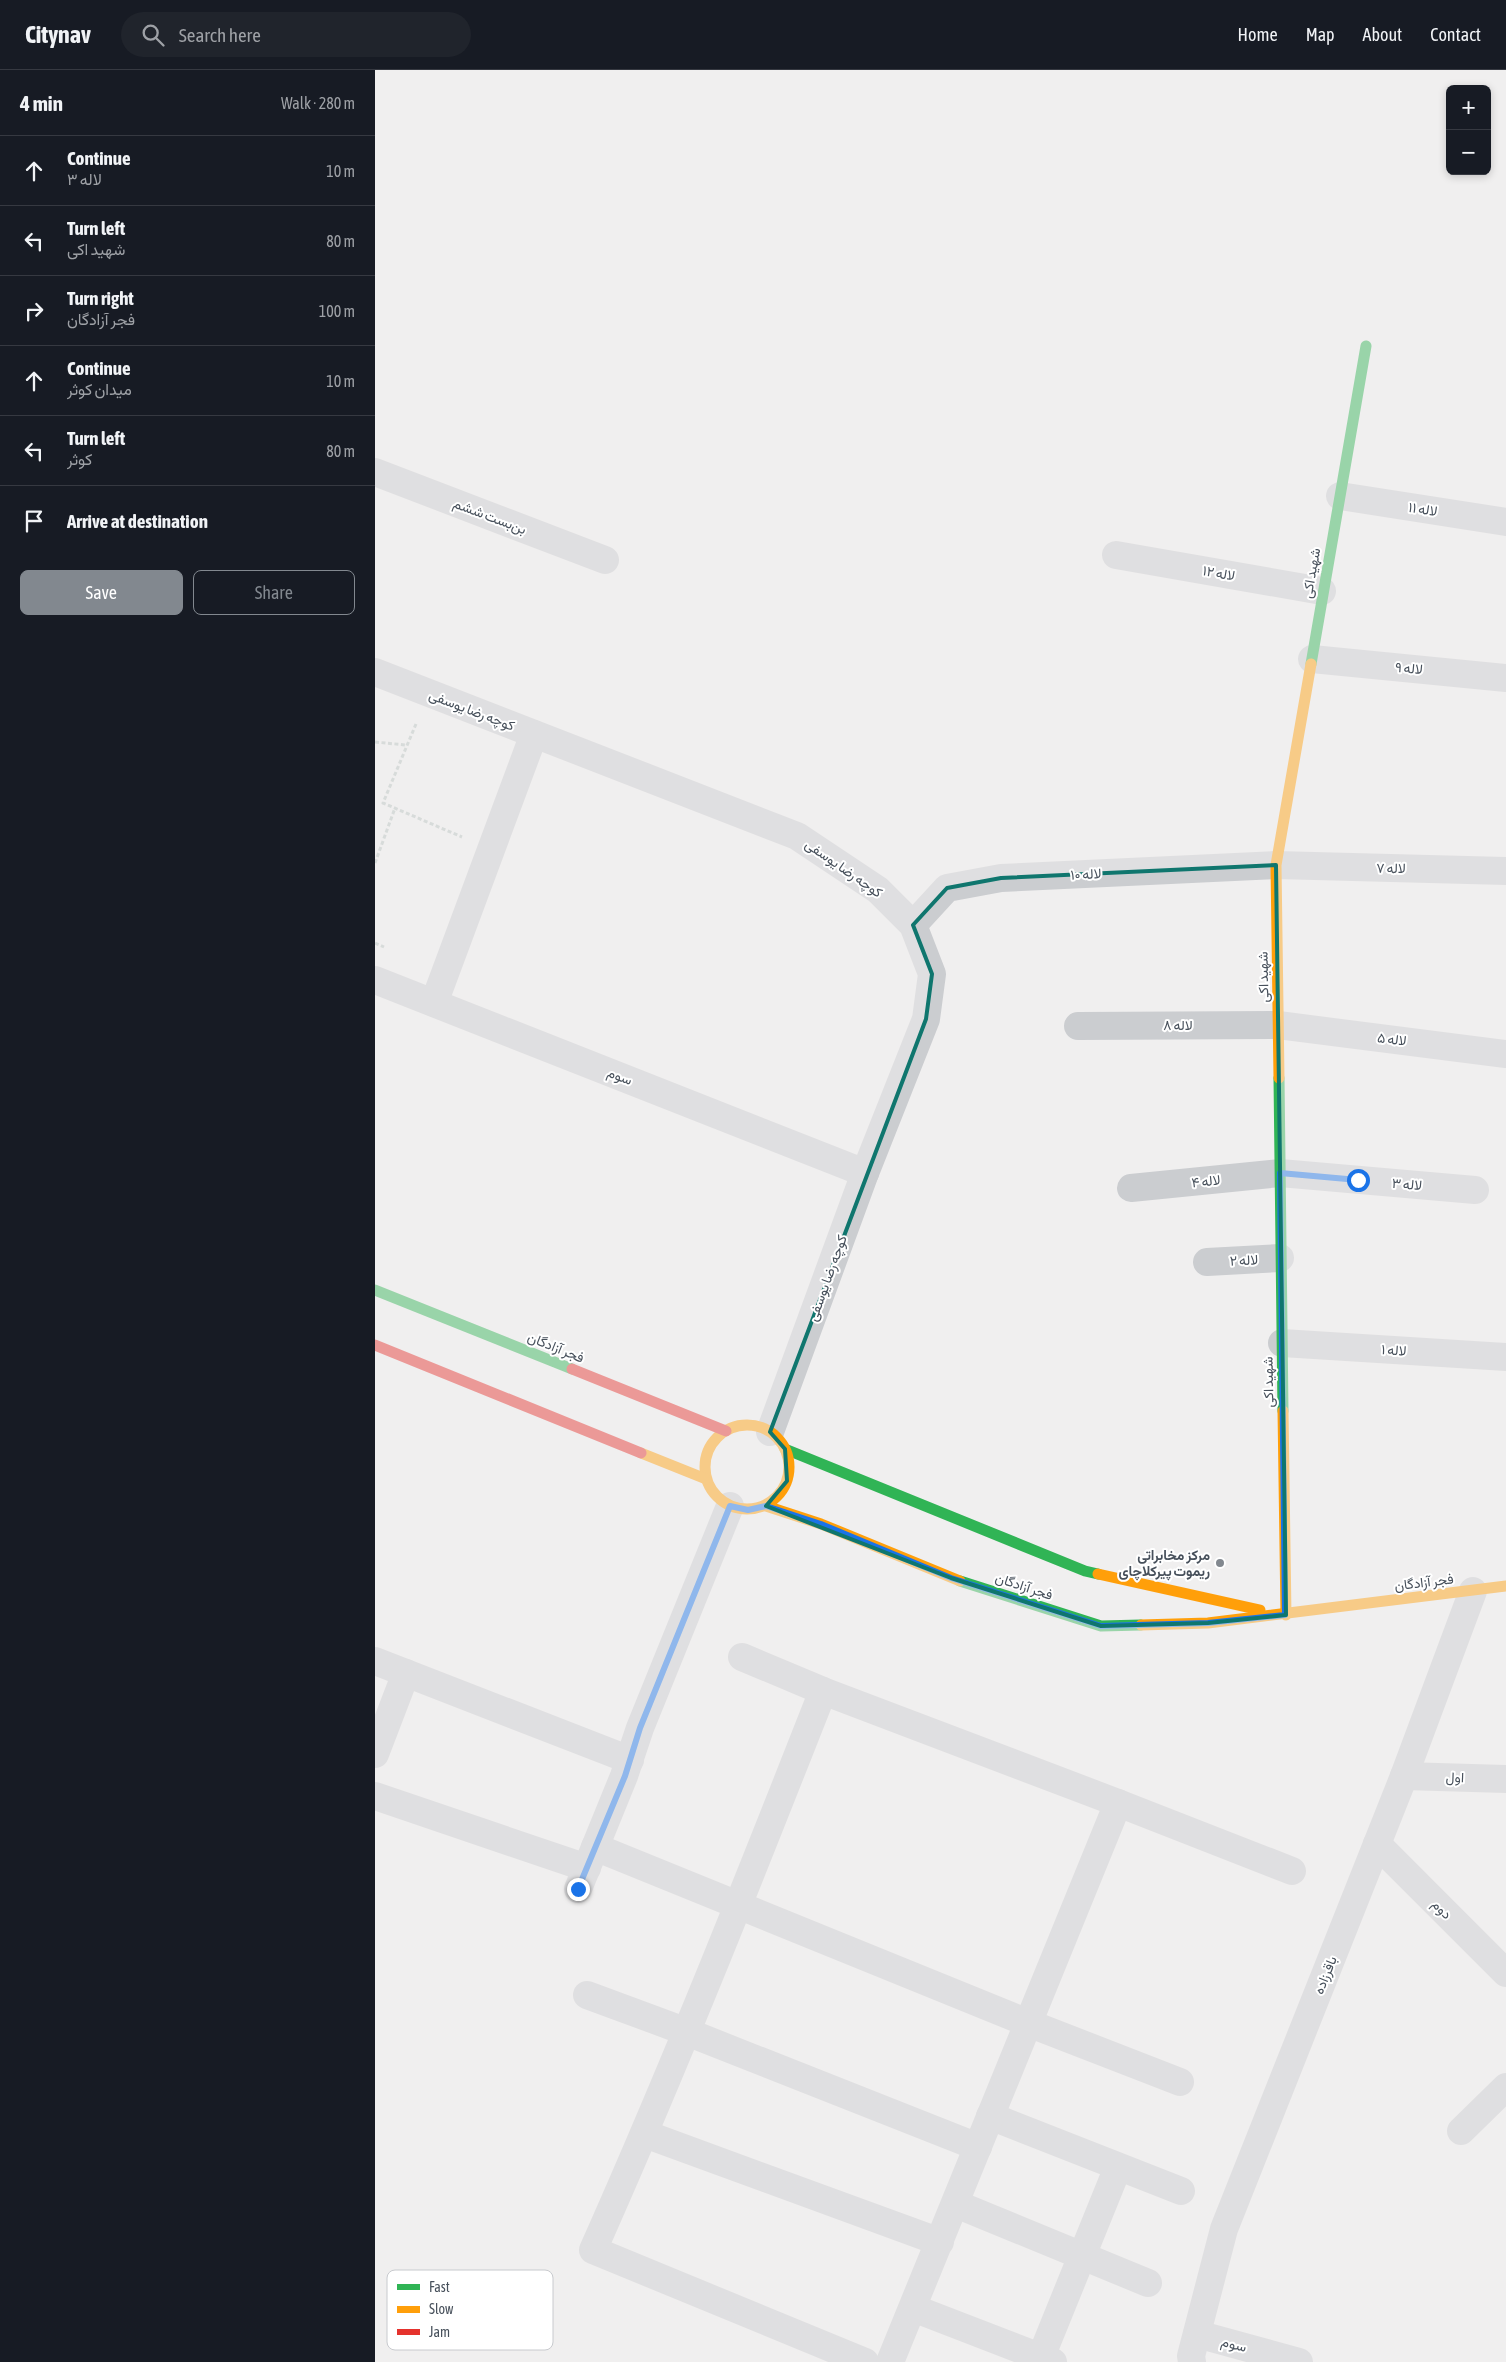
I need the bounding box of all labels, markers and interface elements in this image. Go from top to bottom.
search box [121,12,471,57]
text: Citynav [25,21,91,48]
icon: search [139,21,167,49]
text: Search here [179,24,261,46]
text: Home [1238,24,1278,45]
text: Map [1306,24,1335,45]
text: About [1363,24,1402,45]
text: Contact [1430,24,1481,45]
map controls [1446,85,1491,175]
button: + [1446,85,1491,130]
text: 4 min [20,91,63,115]
text: Walk · 280 m [281,94,355,112]
button: − [1446,130,1491,175]
text: Continue [67,147,131,169]
icon: ahead [20,157,48,185]
text: 10 m [326,162,355,180]
text: لاله ۳ [67,170,102,188]
text: Turn left [67,217,125,239]
icon: left [20,227,48,255]
text: 80 m [326,232,355,250]
text: شهید اکی [67,240,125,258]
text: Turn right [67,287,134,309]
icon: right [20,297,48,325]
text: 100 m [319,302,355,320]
text: فجر آزادگان [67,310,135,328]
text: Continue [67,357,131,379]
icon: ahead [20,367,48,395]
text: 10 m [326,372,355,390]
text: میدان کوثر [67,380,132,398]
text: Turn left [67,427,125,449]
icon: left [20,437,48,465]
text: 80 m [326,442,355,460]
text: کوثر [67,450,92,468]
street label: بن‌بست ششم [451,495,529,538]
street label: لاله ۱۱ [1407,499,1439,519]
icon: arrive [20,507,48,535]
text: Arrive at destination [67,510,208,532]
street label: شهید اکی [1299,546,1324,600]
street label: لاله ۱۲ [1202,562,1236,584]
button: Save [20,570,183,615]
button: Share [193,570,355,615]
street label: لاله ۹ [1394,659,1424,677]
street label: کوچه رضا یوسفی [426,686,517,736]
street label: کوچه رضا یوسفی [801,836,886,902]
street label: لاله ۷ [1376,860,1406,876]
street label: لاله ۱۰ [1070,865,1102,883]
street label: شهید اکی [1255,951,1272,1003]
street label: لاله ۸ [1163,1017,1193,1033]
street label: لاله ۵ [1376,1029,1408,1049]
street label: سوم [605,1064,635,1089]
route start [1347,1169,1370,1192]
street label: لاله ۴ [1191,1172,1221,1190]
street label: لاله ۳ [1391,1175,1423,1193]
street label: کوچه رضا یوسفی [804,1233,852,1324]
street label: لاله ۲ [1229,1251,1259,1269]
street label: فجر آزادگان [525,1328,587,1366]
street label: لاله ۱ [1381,1341,1407,1359]
street label: شهید اکی [1260,1356,1277,1408]
place label: مرکز مخابراتی ریموت پیرکلاچای [1118,1547,1210,1581]
marker: مرکز مخابراتی ریموت پیرکلاچای [1214,1557,1226,1569]
street label: فجر آزادگان [993,1569,1055,1604]
street label: فجر آزادگان [1393,1570,1455,1595]
street label: اول [1445,1769,1464,1787]
route end [567,1878,590,1901]
street label: دوم [1428,1896,1455,1923]
street label: باقرزاده [1310,1954,1341,1997]
legend [387,2270,553,2350]
text: Fast [429,2279,450,2295]
text: Slow [429,2301,454,2317]
text: Jam [429,2324,450,2340]
street label: سوم [1219,2333,1248,2356]

